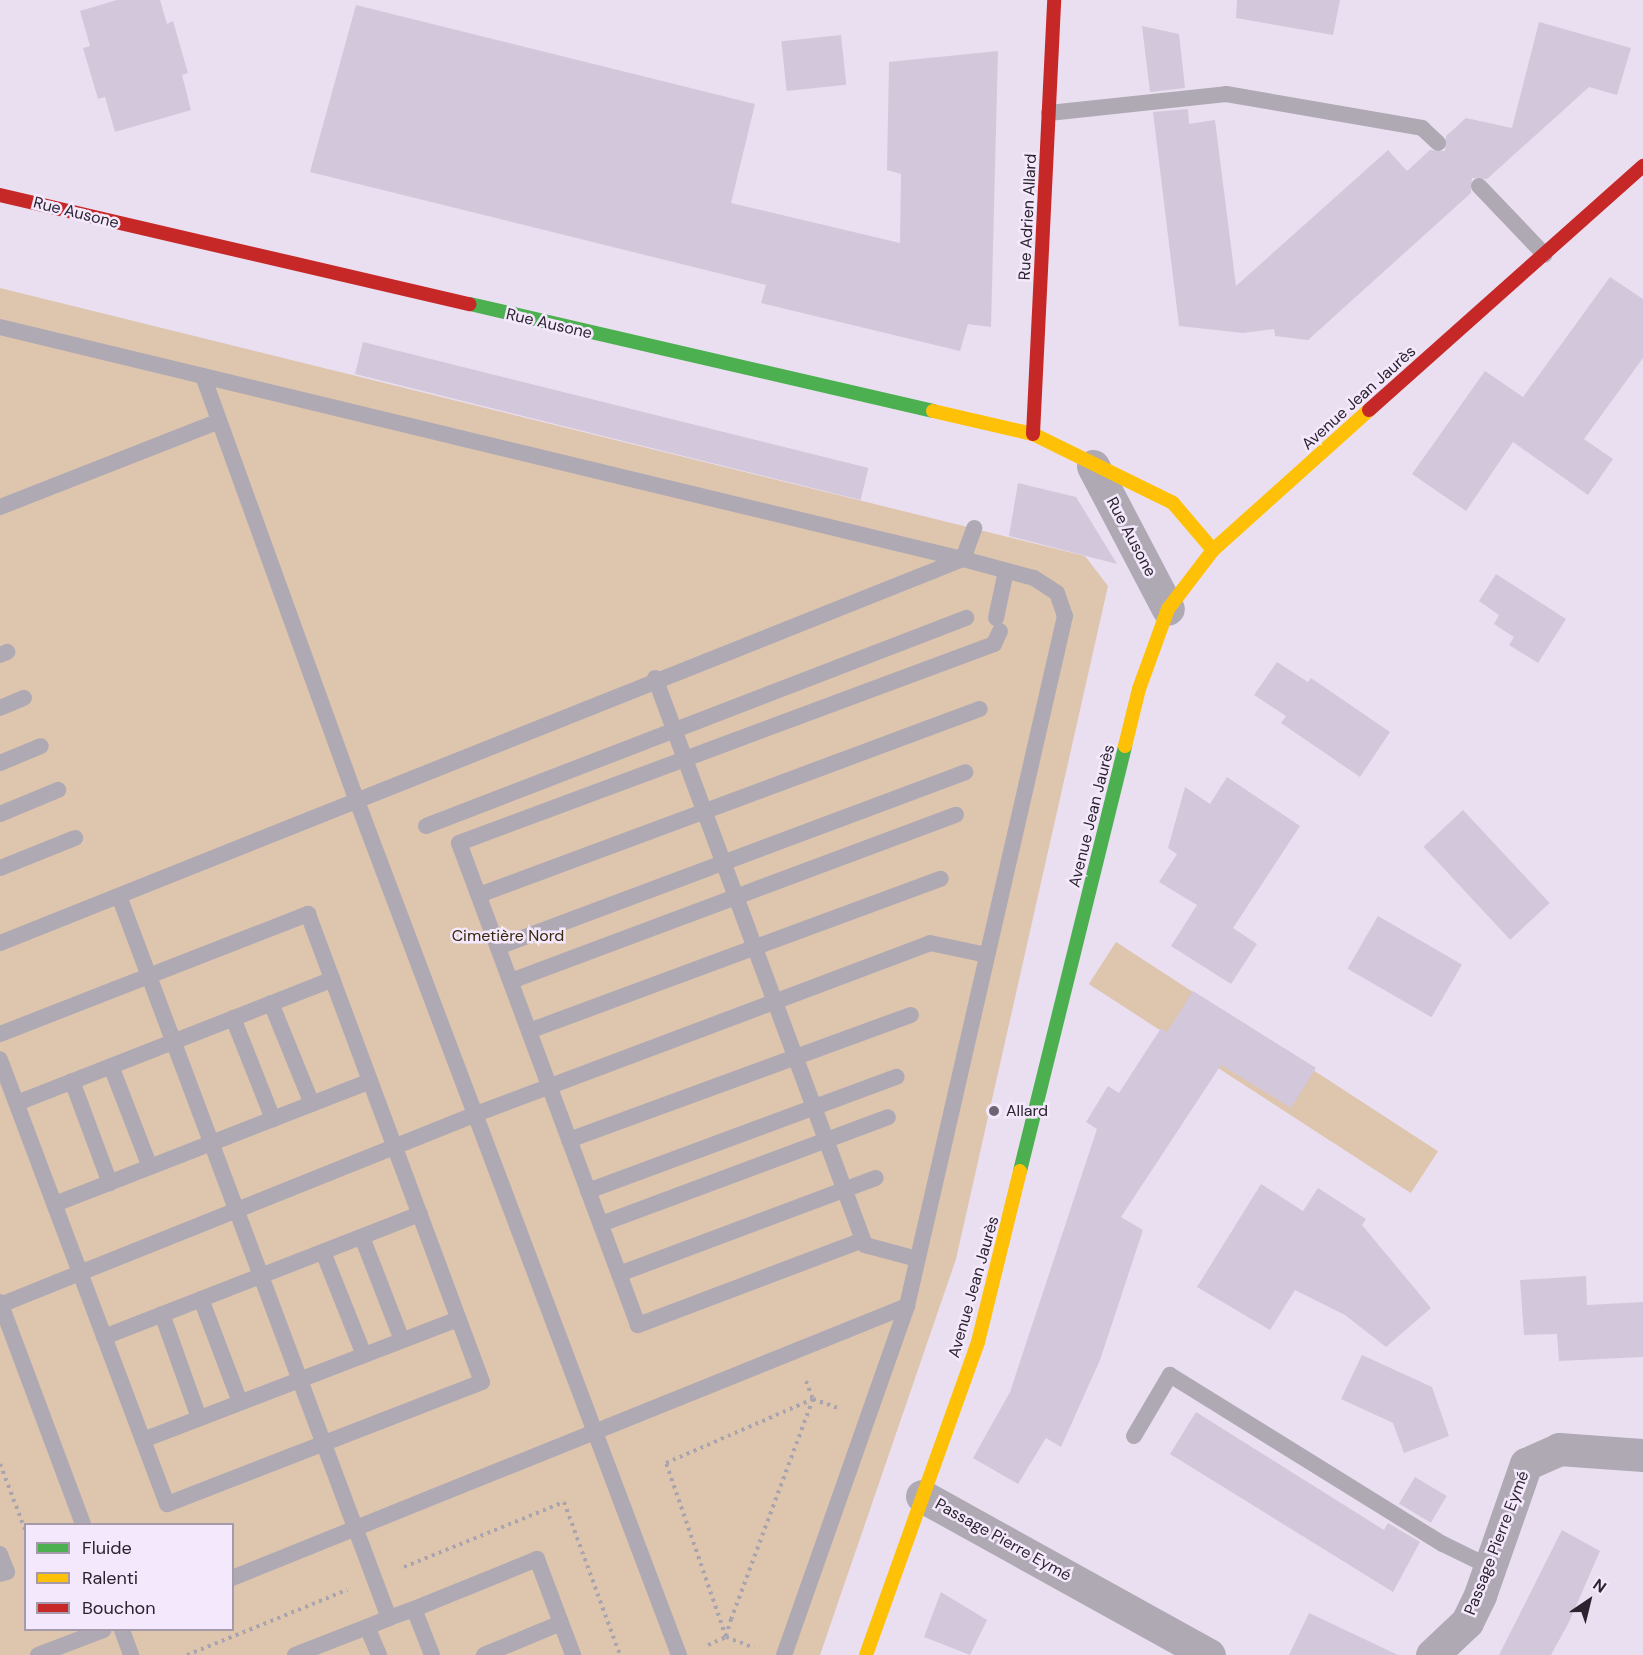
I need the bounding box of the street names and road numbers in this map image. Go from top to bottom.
street label: Rue Adrien Allard [1015,153,1041,281]
street label: Rue Ausone [31,193,121,233]
street label: Rue Ausone [504,305,594,343]
street label: Avenue Jean Jaurès [1298,342,1420,454]
street label: Rue Ausone [1102,494,1160,580]
street label: Avenue Jean Jaurès [1065,743,1119,889]
street label: Avenue Jean Jaurès [945,1214,1003,1360]
street label: Passage Pierre Eymé [1461,1468,1533,1618]
street label: Passage Pierre Eymé [932,1495,1074,1585]

